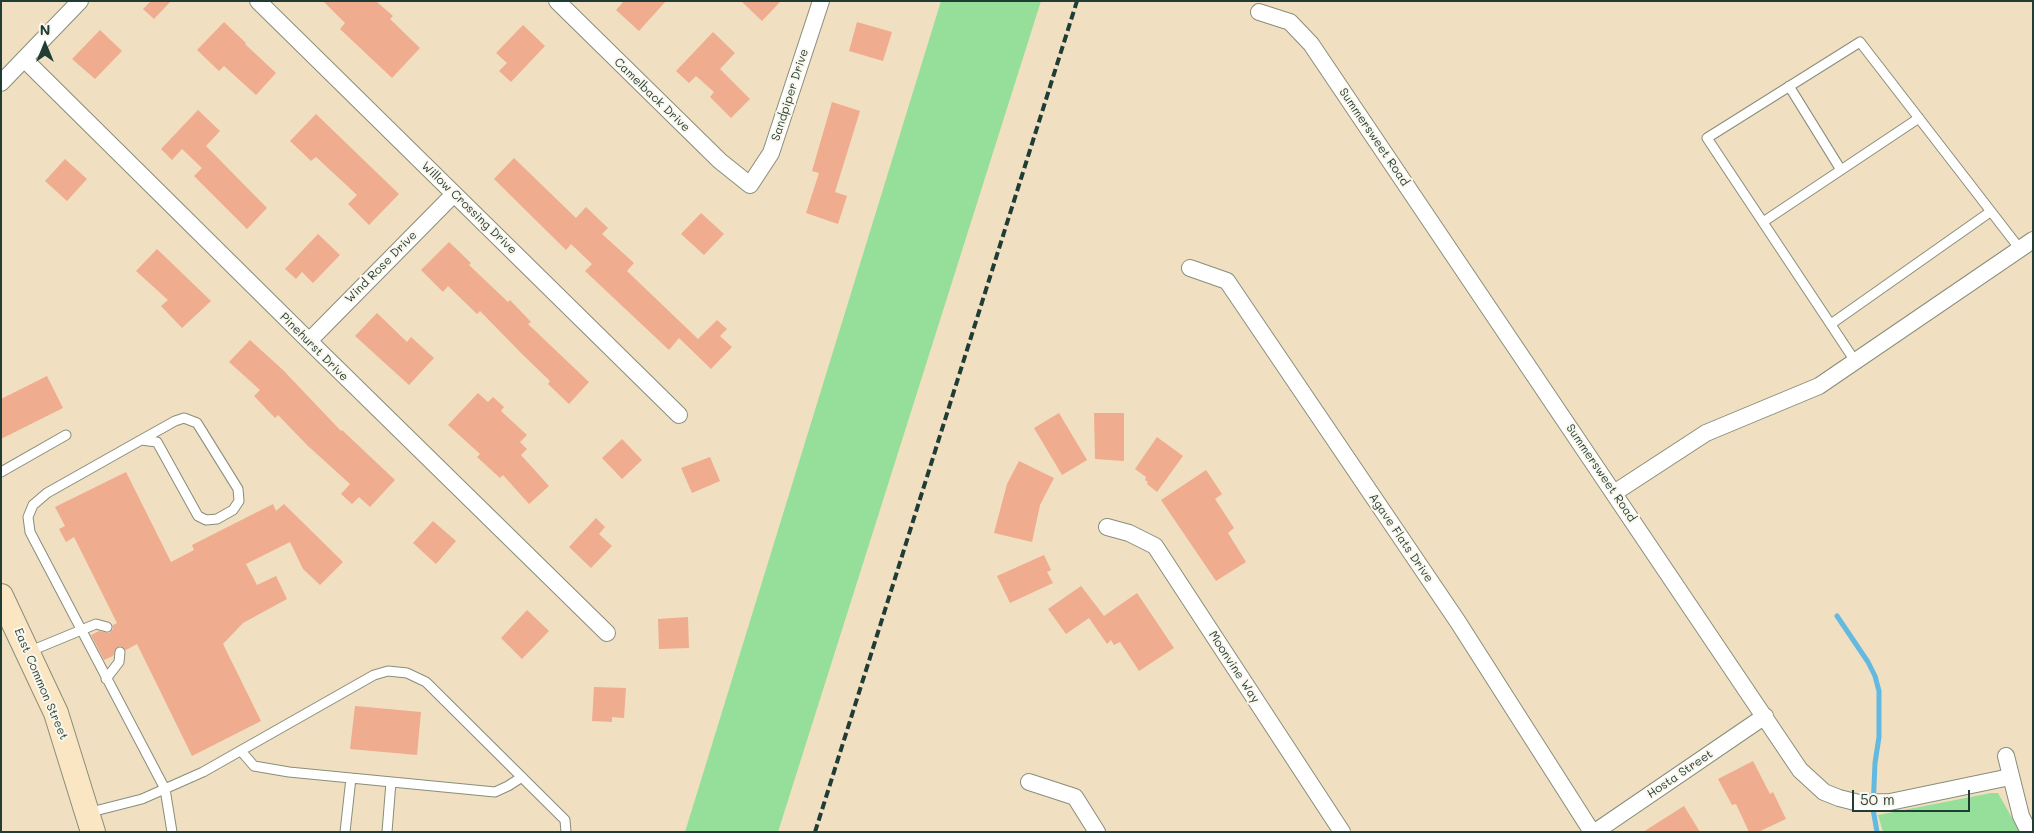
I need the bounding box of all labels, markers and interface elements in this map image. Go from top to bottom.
north arrow [20,20,70,70]
text: N [40,20,50,39]
street label: Sandpiper Drive [768,47,812,143]
street label: Camelback Drive [611,55,693,135]
street label: Summersweet Road [1336,85,1412,189]
street label: Willow Crossing Drive [418,159,520,257]
street label: Wind Rose Drive [342,228,420,306]
street label: Pinehurst Drive [277,310,351,384]
street label: Summersweet Road [1563,421,1639,525]
street label: Agave Flats Drive [1366,491,1436,585]
street label: East Common Street [11,626,71,742]
street label: Moonvine Way [1205,628,1263,706]
street label: Hosta Street [1644,747,1716,801]
scale bar [1854,780,1972,812]
text: 50 m [1860,789,1895,809]

